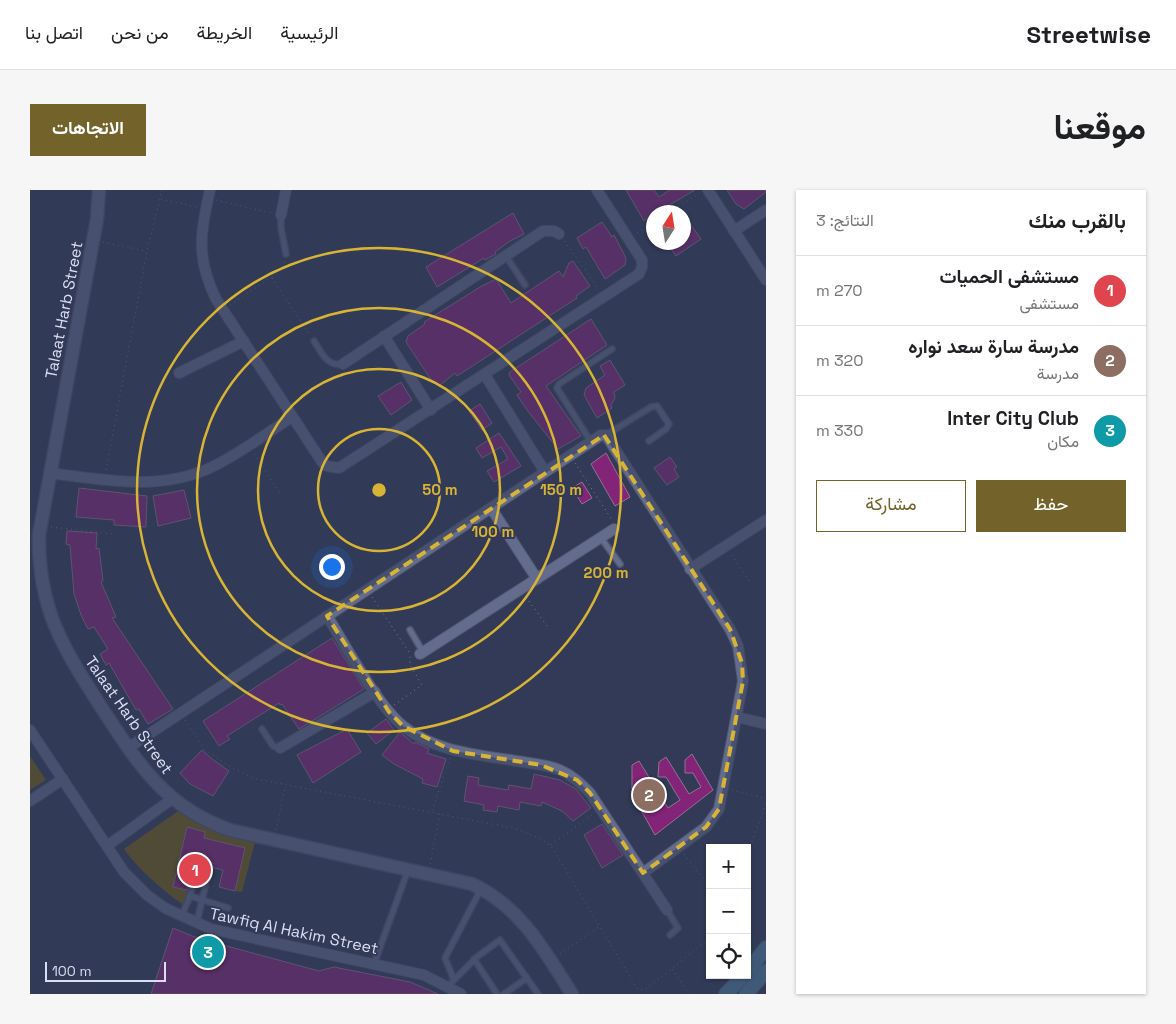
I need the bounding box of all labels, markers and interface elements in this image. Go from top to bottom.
text: Streetwise [1027,19,1151,50]
text: اتصل بنا [25,21,83,44]
text: من نحن [111,21,169,44]
text: الخريطة [197,21,252,44]
text: الرئيسية [280,21,338,44]
button: الاتجاهات [30,104,146,156]
text: موقعنا [1053,105,1146,149]
north arrow [646,205,691,250]
text: بالقرب منك [1028,207,1126,234]
text: النتائج: 3 [816,210,874,231]
street label: Talaat Harb Street [40,240,88,380]
text: مستشفى الحميات [939,264,1079,289]
text: 270 m [816,280,863,301]
text: 1 [1106,280,1114,301]
text: مستشفى [1019,293,1079,314]
text: مدرسة سارة سعد نواره [908,334,1079,359]
text: 320 m [816,350,863,371]
text: 2 [1105,350,1115,371]
text: مدرسة [1037,363,1079,384]
text: Inter City Club [947,406,1079,431]
text: 330 m [816,420,863,441]
text: 3 [1105,420,1115,441]
text: مكان [1047,431,1079,452]
text: 50 m [422,480,458,499]
text: 150 m [540,480,582,499]
button: مشاركة [816,480,966,532]
button: حفظ [976,480,1126,532]
centre of rings [370,481,388,499]
text: 100 m [472,522,514,541]
your location [319,554,345,580]
text: 200 m [584,563,628,582]
street label: Talaat Harb Street [80,652,178,778]
pin: 2 [633,776,665,814]
map controls [706,844,751,979]
button: + [706,844,751,889]
pin: 1 [179,851,211,889]
button: − [706,889,751,934]
street label: Tawfiq Al Hakim Street [208,903,380,959]
pin: 3 [192,933,224,971]
button: locate [706,934,751,979]
scale bar [45,959,166,982]
text: 100 m [52,962,91,980]

